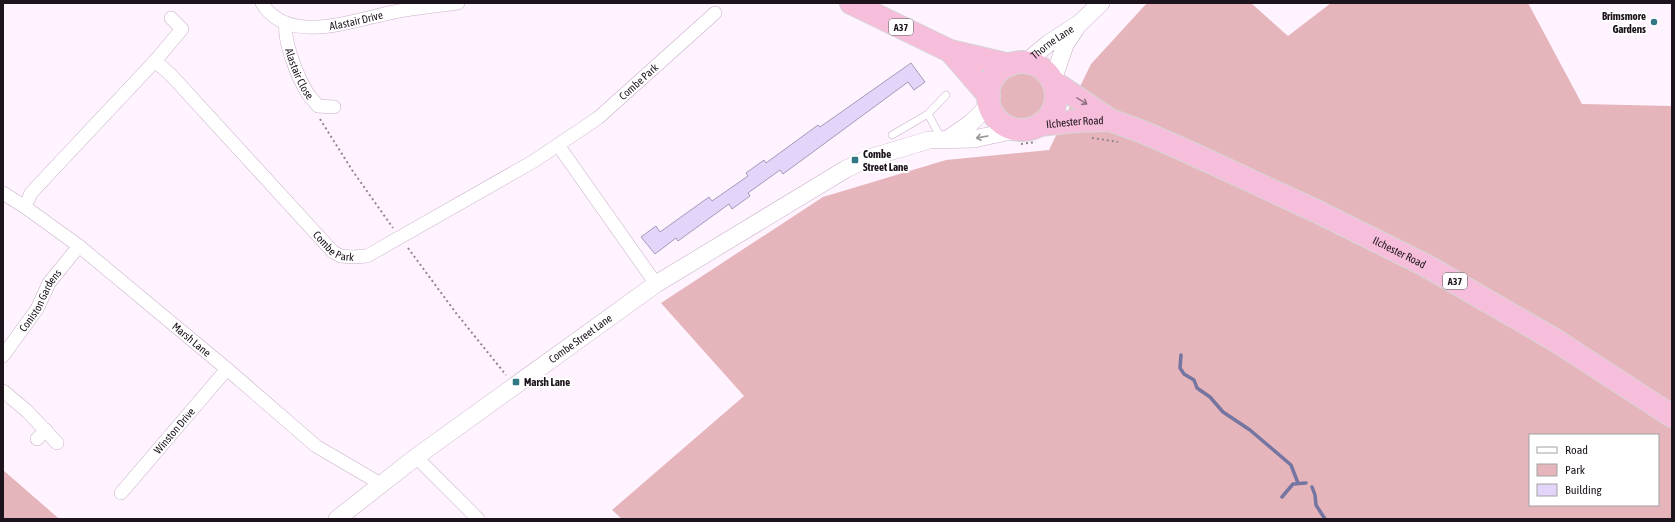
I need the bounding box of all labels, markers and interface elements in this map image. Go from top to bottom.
street label: Alastair Drive [328,9,384,32]
place label: Brimsmore Gardens [1602,10,1646,35]
marker: Brimsmore Gardens [1649,17,1659,27]
road number: A37 [889,19,913,35]
street label: Thorne Lane [1028,23,1076,62]
street label: Alastair Close [283,47,316,102]
street label: Combe Park [617,61,661,102]
one-way arrow [1076,97,1087,105]
street label: Ilchester Road [1045,114,1104,130]
one-way arrow [976,134,989,142]
place label: Combe Street Lane [863,148,908,173]
marker: Combe Street Lane [850,155,860,165]
street label: Combe Park [311,229,355,263]
street label: Ilchester Road [1371,234,1428,270]
street label: Coniston Gardens [17,267,64,334]
road number: A37 [1443,273,1467,289]
street label: Combe Street Lane [546,312,614,365]
street label: Marsh Lane [170,320,213,359]
place label: Marsh Lane [524,376,570,388]
marker: Marsh Lane [511,377,521,387]
street label: Winston Drive [151,405,197,456]
legend [1529,434,1659,506]
text: Road [1565,443,1588,457]
text: Park [1565,463,1586,477]
text: Building [1565,483,1603,497]

